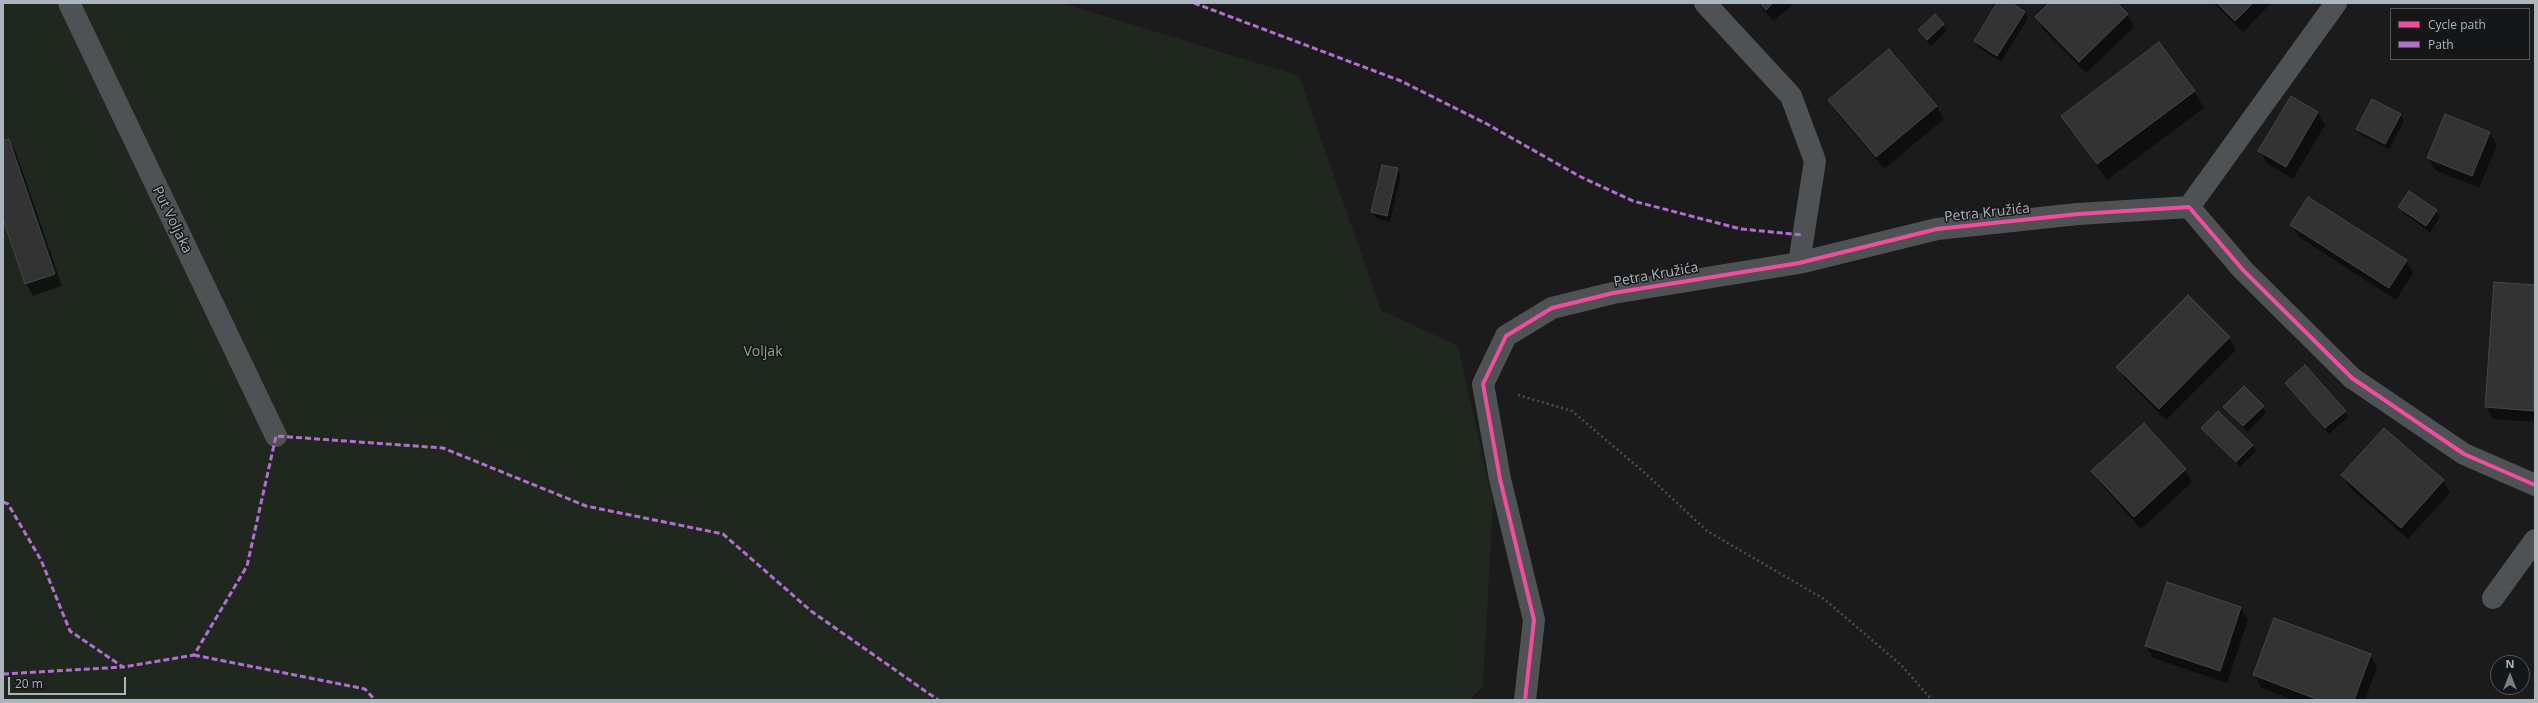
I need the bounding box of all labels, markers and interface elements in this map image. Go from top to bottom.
legend [2390,8,2530,60]
text: Cycle path [2428,16,2486,33]
text: Path [2428,36,2454,53]
street label: Put Voljaka [149,184,195,256]
street label: Petra Kružića [1943,200,2031,226]
street label: Petra Kružića [1612,259,1700,291]
park label: Voljak [744,344,782,360]
north arrow [2490,655,2530,695]
text: N [2506,656,2514,671]
scale bar [10,669,128,695]
text: 20 m [15,675,43,692]

